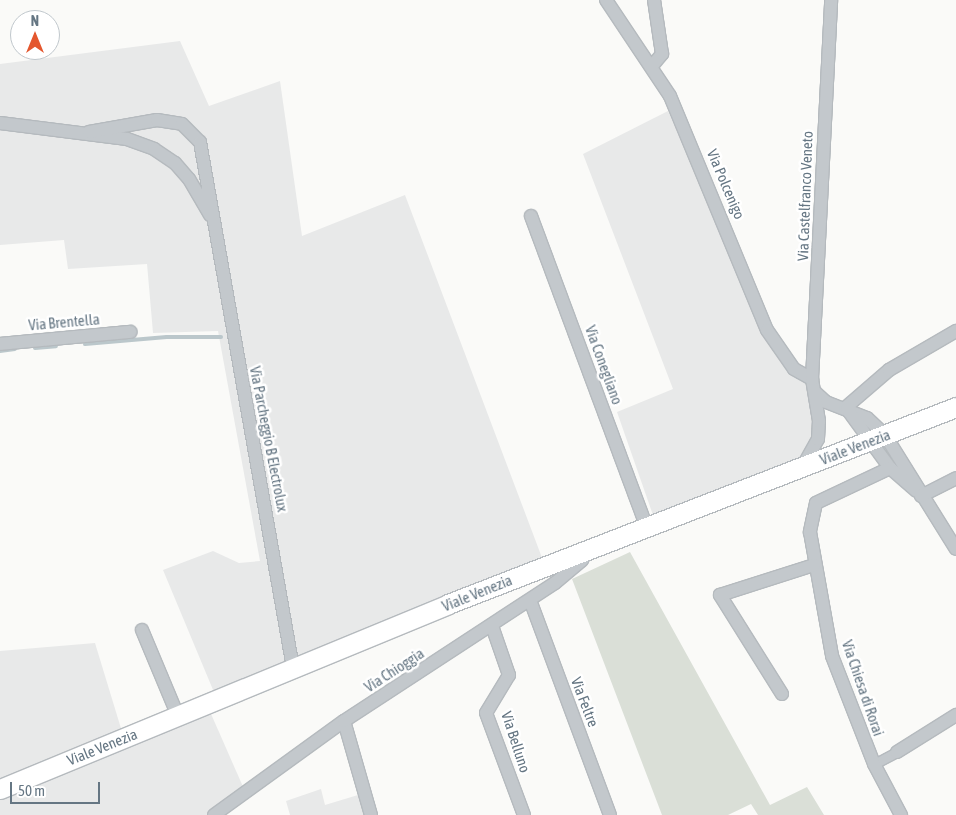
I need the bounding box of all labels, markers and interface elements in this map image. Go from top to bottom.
north arrow [10,10,60,60]
text: N [31,13,39,29]
street label: Via Castelfranco Veneto [794,131,816,261]
street label: Via Polcenigo [703,146,749,222]
street label: Via Brentella [28,310,100,334]
street label: Via Conegliano [581,323,627,407]
street label: Via Parcheggio B Electrolux [246,365,292,513]
street label: Viale Venezia [817,425,893,469]
street label: Viale Venezia [439,571,515,615]
street label: Via Chiesa di Rorai [838,638,888,738]
street label: Via Chioggia [361,644,427,696]
street label: Via Feltre [567,675,603,729]
street label: Via Belluno [498,709,534,775]
street label: Viale Venezia [64,725,140,769]
scale bar [12,772,102,804]
text: 50 m [18,782,45,799]

